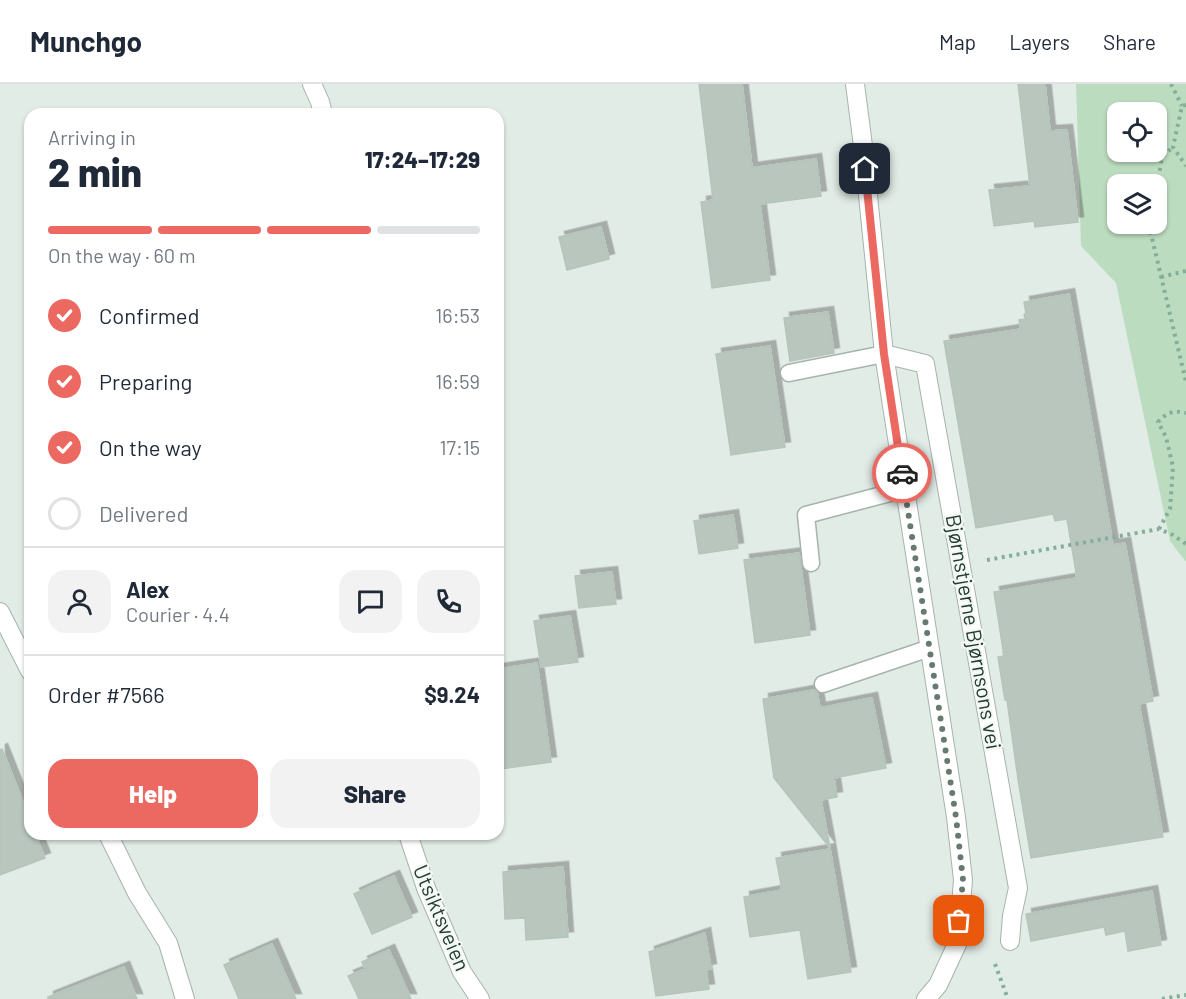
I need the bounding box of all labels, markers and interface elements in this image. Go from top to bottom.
text: Munchgo [30,24,142,58]
text: Map [939,29,976,54]
text: Layers [1009,29,1070,54]
text: Share [1103,29,1156,54]
map controls [1107,102,1167,234]
button: locate [1107,102,1167,162]
text: Arriving in [48,125,136,149]
pin [839,143,890,194]
text: 17:24–17:29 [365,146,480,172]
text: 2 min [48,148,142,195]
icon: home [848,152,881,185]
button: layers [1107,174,1167,234]
text: On the way · 60 m [48,243,196,267]
icon: check [48,299,81,332]
text: Confirmed [99,302,199,328]
text: 16:53 [435,303,480,327]
icon: check [48,365,81,398]
text: Preparing [99,368,192,394]
text: 16:59 [435,369,480,393]
icon: check [48,431,81,464]
text: On the way [99,434,202,460]
text: 17:15 [439,435,480,459]
courier [872,443,932,503]
icon: car [886,457,919,490]
text: Delivered [99,500,188,526]
street label: Bjørnstjerne Bjørnsons vei [941,512,1007,751]
button: person [48,570,111,633]
button: chat [339,570,402,633]
button: phone [417,570,480,633]
text: Alex [126,576,169,602]
text: Courier · 4.4 [126,602,230,626]
text: Order #7566 [48,681,165,707]
text: $9.24 [424,681,480,707]
button: Help [48,759,258,828]
button: Share [270,759,480,828]
street label: Utsiktsveien [409,861,476,974]
pin [933,895,984,946]
icon: bag [942,904,975,937]

